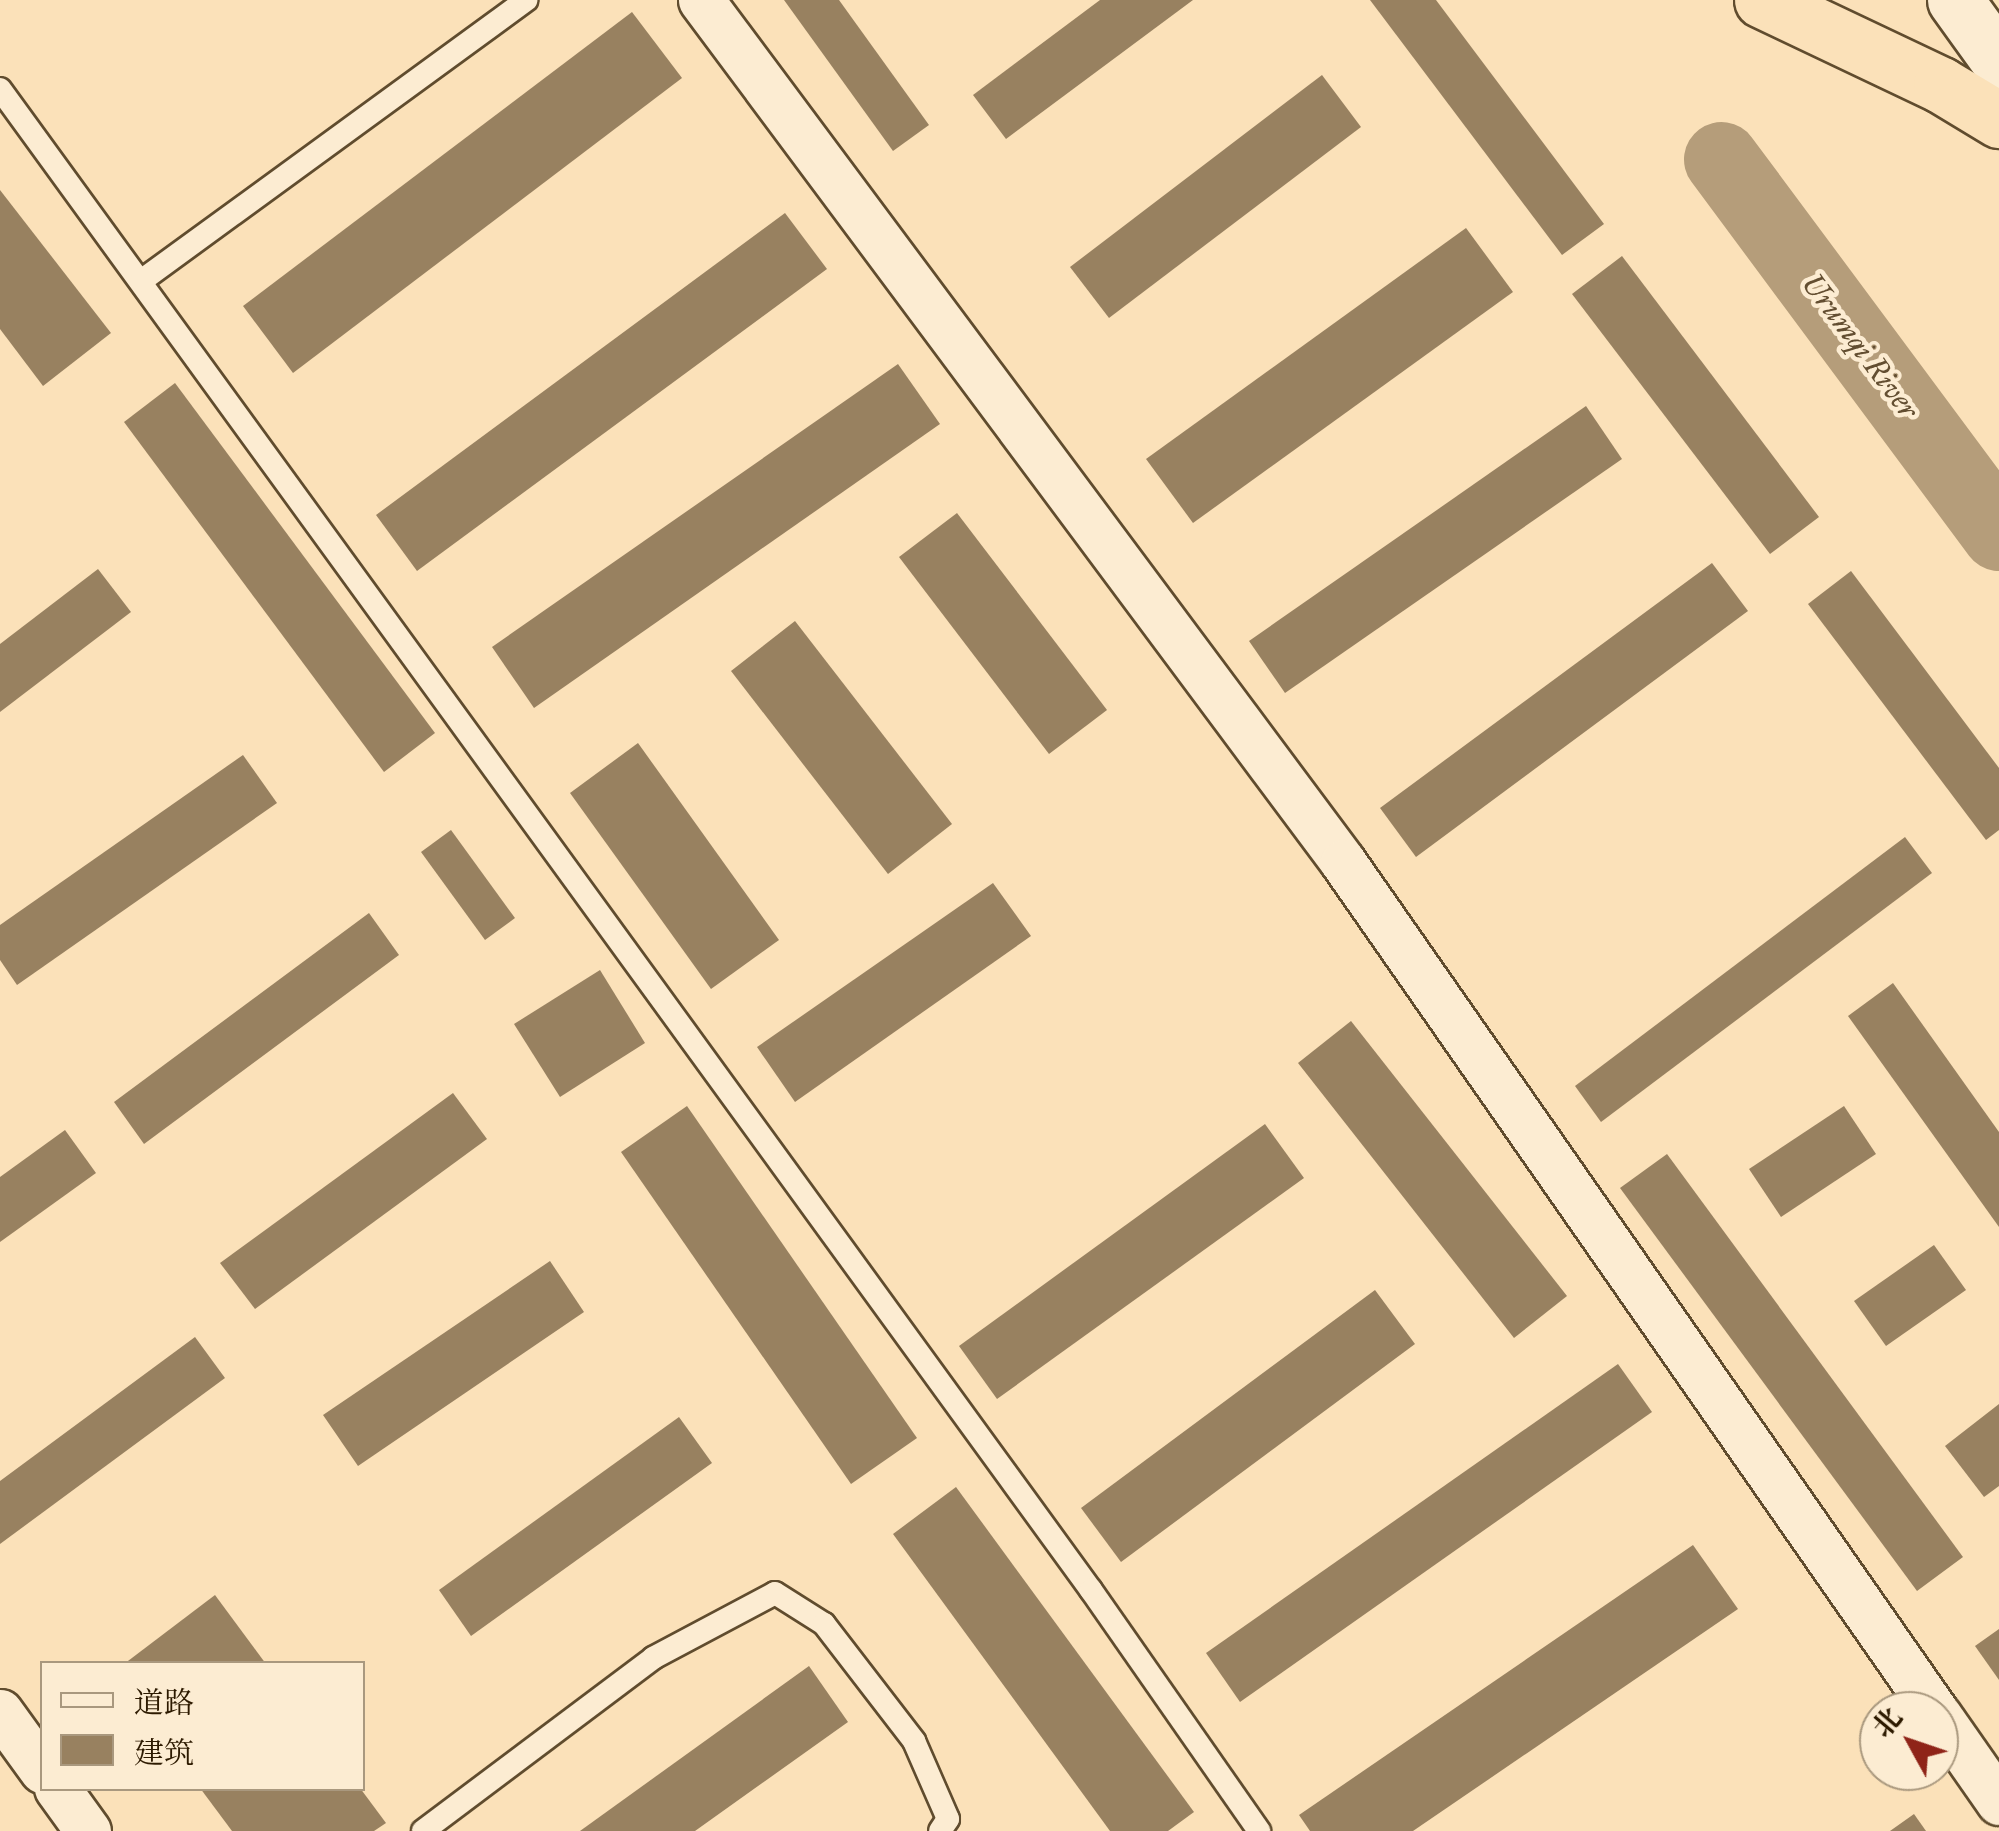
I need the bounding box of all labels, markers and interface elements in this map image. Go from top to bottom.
water label: Urumqi River [1794,266,1926,426]
legend [40,1661,365,1791]
text: 道路 [134,1685,194,1721]
north arrow [1859,1691,1959,1791]
text: 北 [1865,1701,1910,1745]
text: 建筑 [134,1735,194,1771]

